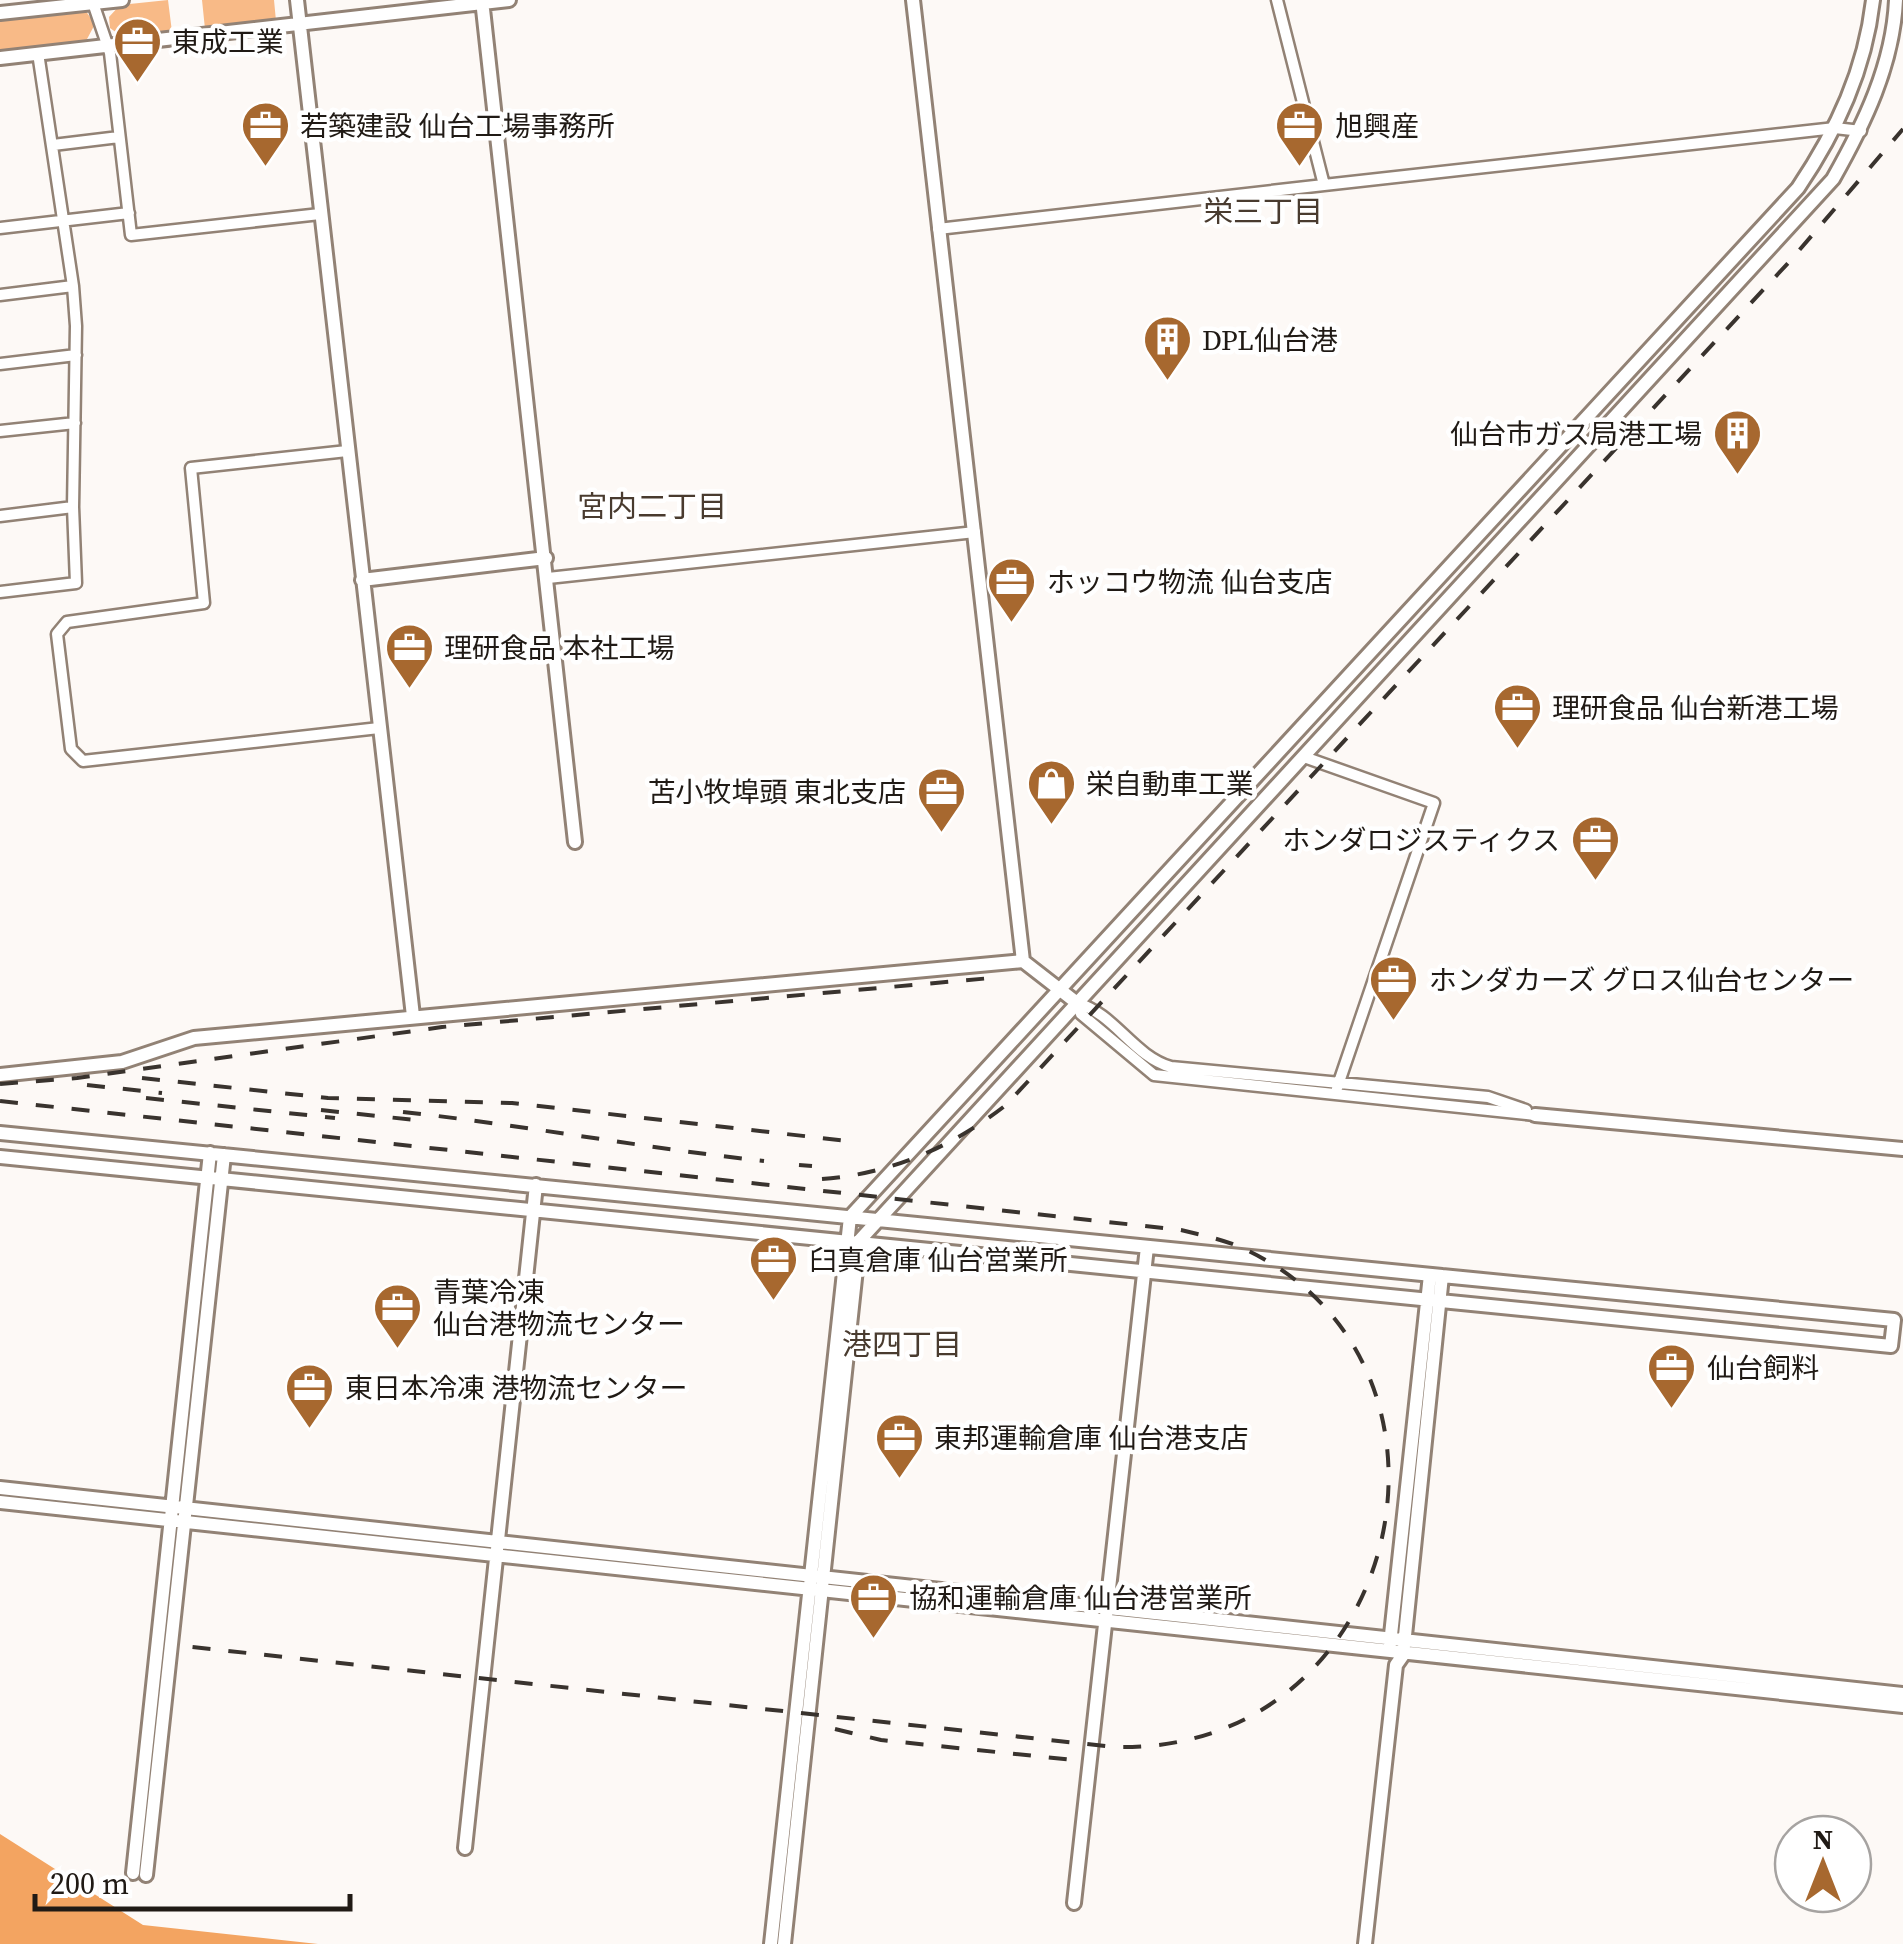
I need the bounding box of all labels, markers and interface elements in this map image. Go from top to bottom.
office icon: 東成工業 [111,16,163,84]
place label: 東成工業 [172,23,284,61]
office icon: 若築建設 仙台工場事務所 [239,100,291,168]
office icon: 旭興産 [1274,100,1326,168]
place label: 若築建設 仙台工場事務所 [300,107,615,145]
place label: 旭興産 [1335,107,1419,145]
district label: 栄三丁目 [1203,191,1323,232]
building icon: DPL仙台港 [1141,314,1193,382]
place label: DPL仙台港 [1202,321,1338,359]
building icon: 仙台市ガス局港工場 [1711,408,1763,476]
place label: 仙台市ガス局港工場 [1450,415,1702,453]
district label: 宮内二丁目 [577,486,727,527]
office icon: ホッコウ物流 仙台支店 [986,556,1038,624]
place label: ホッコウ物流 仙台支店 [1047,563,1332,601]
office icon: 理研食品 本社工場 [383,622,435,690]
place label: 理研食品 本社工場 [444,629,675,667]
office icon: 理研食品 仙台新港工場 [1491,682,1543,750]
place label: 理研食品 仙台新港工場 [1552,689,1839,727]
shop icon: 栄自動車工業 [1025,758,1077,826]
place label: 栄自動車工業 [1086,765,1254,803]
office icon: 苫小牧埠頭 東北支店 [915,766,967,834]
place label: 苫小牧埠頭 東北支店 [647,773,906,811]
office icon: ホンダロジスティクス [1569,814,1621,882]
place label: ホンダロジスティクス [1283,821,1560,859]
office icon: ホンダカーズ グロス仙台センター [1368,954,1420,1022]
place label: ホンダカーズ グロス仙台センター [1429,961,1854,999]
office icon: 臼真倉庫 仙台営業所 [748,1234,800,1302]
place label: 臼真倉庫 仙台営業所 [809,1241,1068,1279]
place label: 青葉冷凍 仙台港物流センター [433,1273,685,1343]
office icon: 青葉冷凍 仙台港物流センター [372,1282,424,1350]
district label: 港四丁目 [842,1324,962,1365]
office icon: 仙台飼料 [1646,1342,1698,1410]
place label: 仙台飼料 [1707,1349,1819,1387]
office icon: 東日本冷凍 港物流センター [284,1362,336,1430]
place label: 東日本冷凍 港物流センター [345,1369,688,1407]
office icon: 東邦運輸倉庫 仙台港支店 [873,1412,925,1480]
place label: 東邦運輸倉庫 仙台港支店 [934,1419,1249,1457]
office icon: 協和運輸倉庫 仙台港営業所 [848,1572,900,1640]
place label: 協和運輸倉庫 仙台港営業所 [909,1579,1252,1617]
north arrow [1773,1814,1873,1914]
text: N [1813,1820,1833,1858]
scale bar [35,1849,350,1911]
text: 200 m [50,1863,129,1904]

